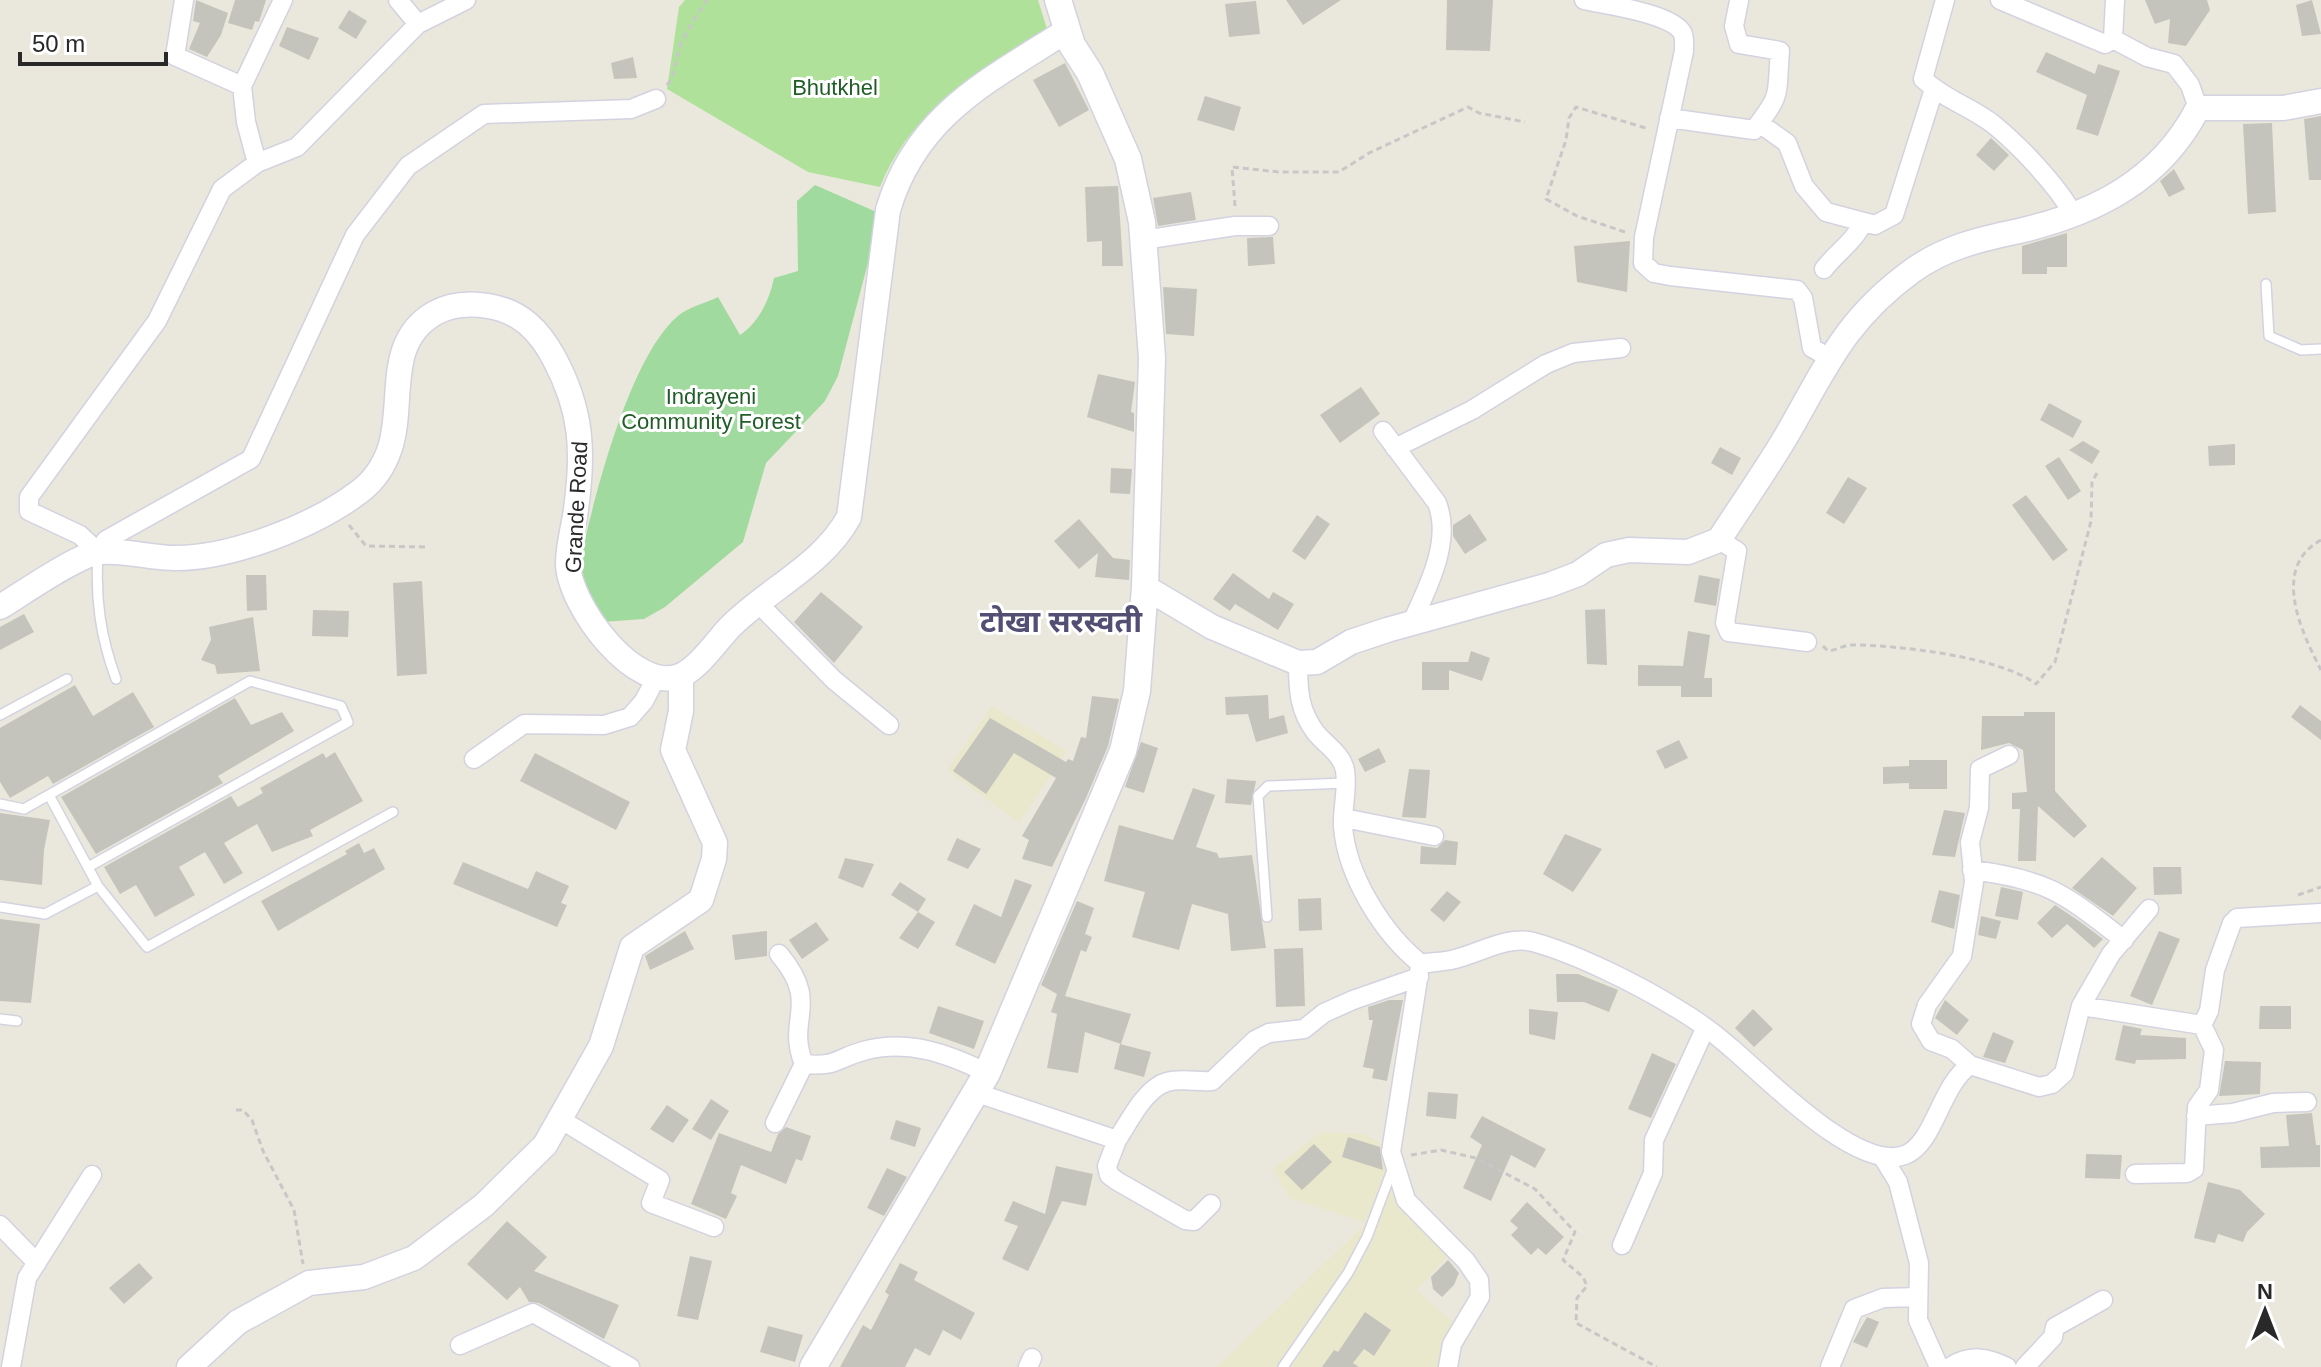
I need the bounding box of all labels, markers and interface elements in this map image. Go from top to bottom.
scale bar [20,16,166,66]
text: 50 m [32,30,85,57]
park label: Bhutkhel [792,75,878,100]
park label: Indrayeni Community Forest [621,384,801,434]
street label: Grande Road [561,440,592,574]
district label: टोखा सरस्वती [980,605,1143,638]
north arrow [2225,1271,2305,1351]
text: N [2257,1279,2273,1304]

